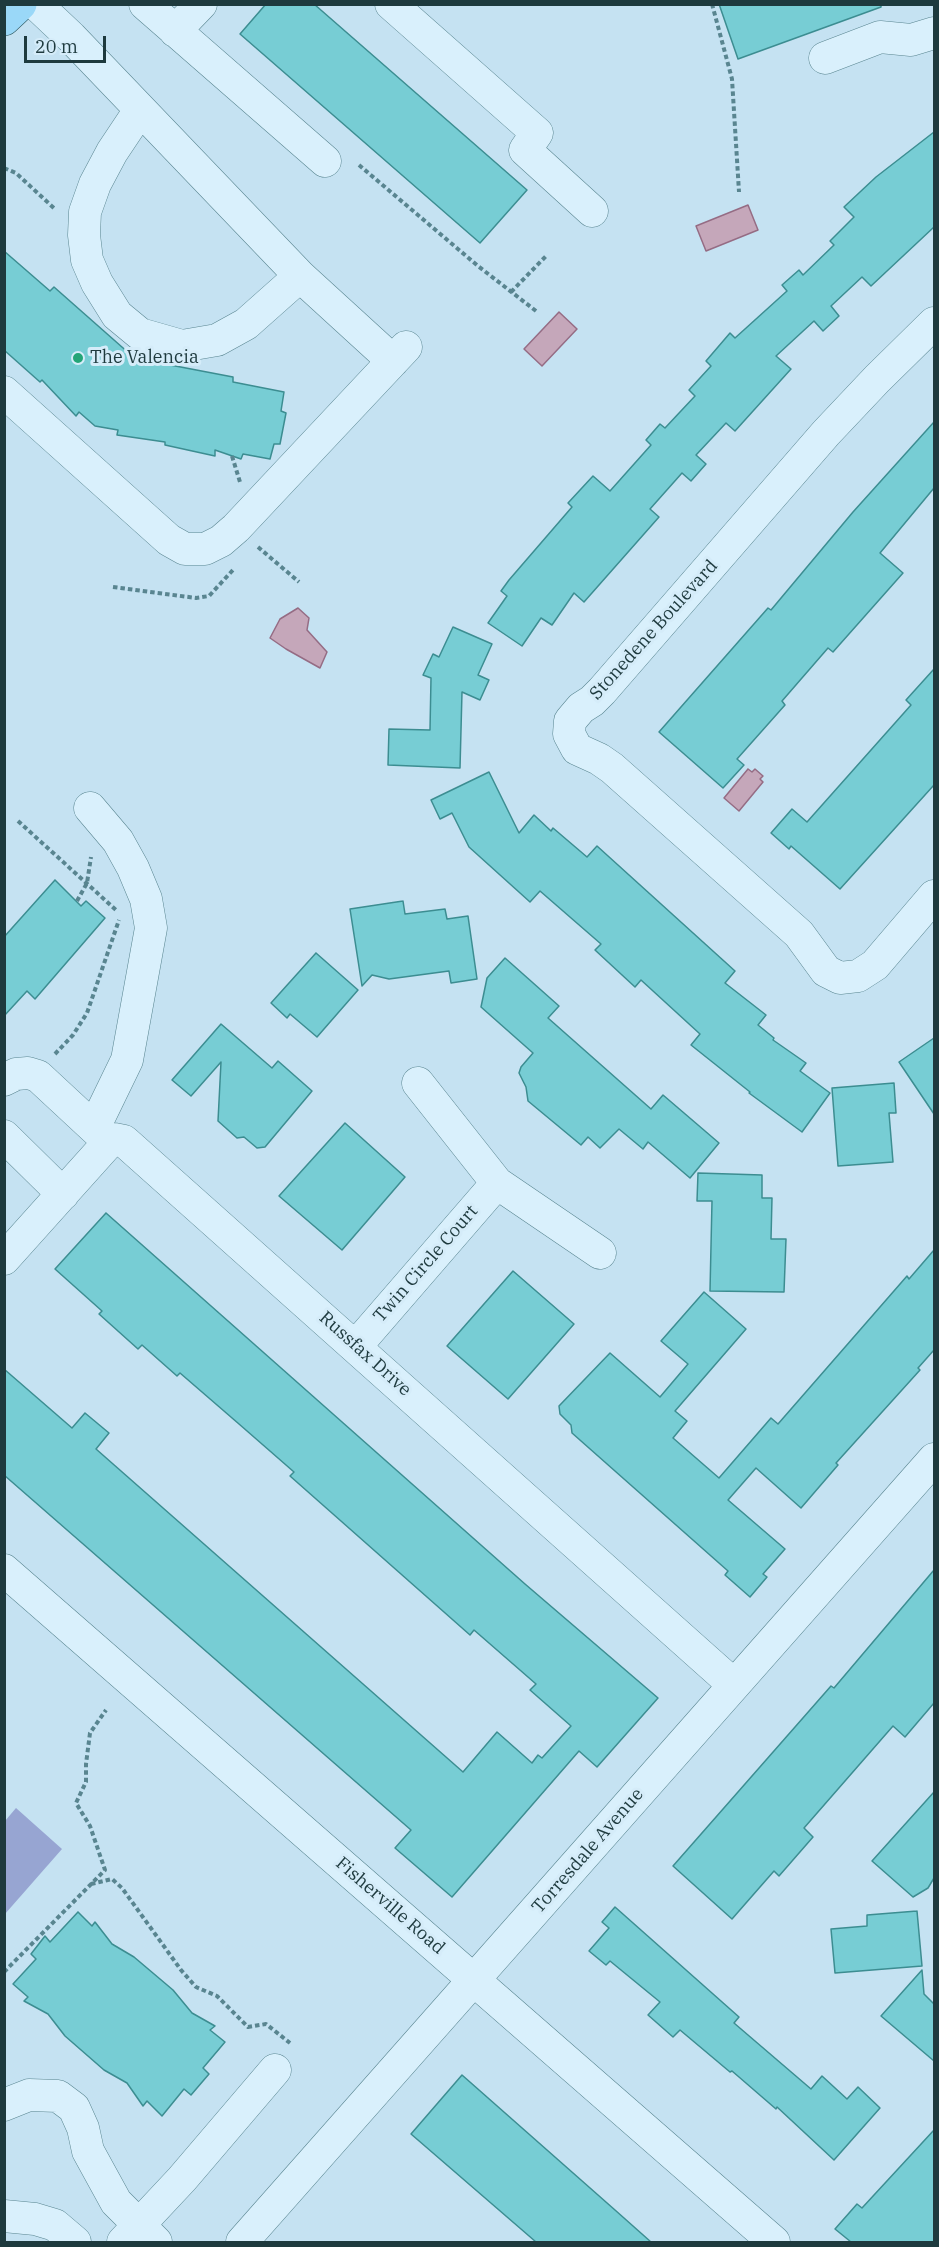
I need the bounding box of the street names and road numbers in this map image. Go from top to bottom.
street label: Stonedene Boulevard [585,556,723,704]
street label: Twin Circle Court [369,1201,483,1327]
street label: Russfax Drive [315,1307,415,1401]
street label: Torresdale Avenue [528,1784,648,1918]
street label: Fisherville Road [331,1853,449,1959]

